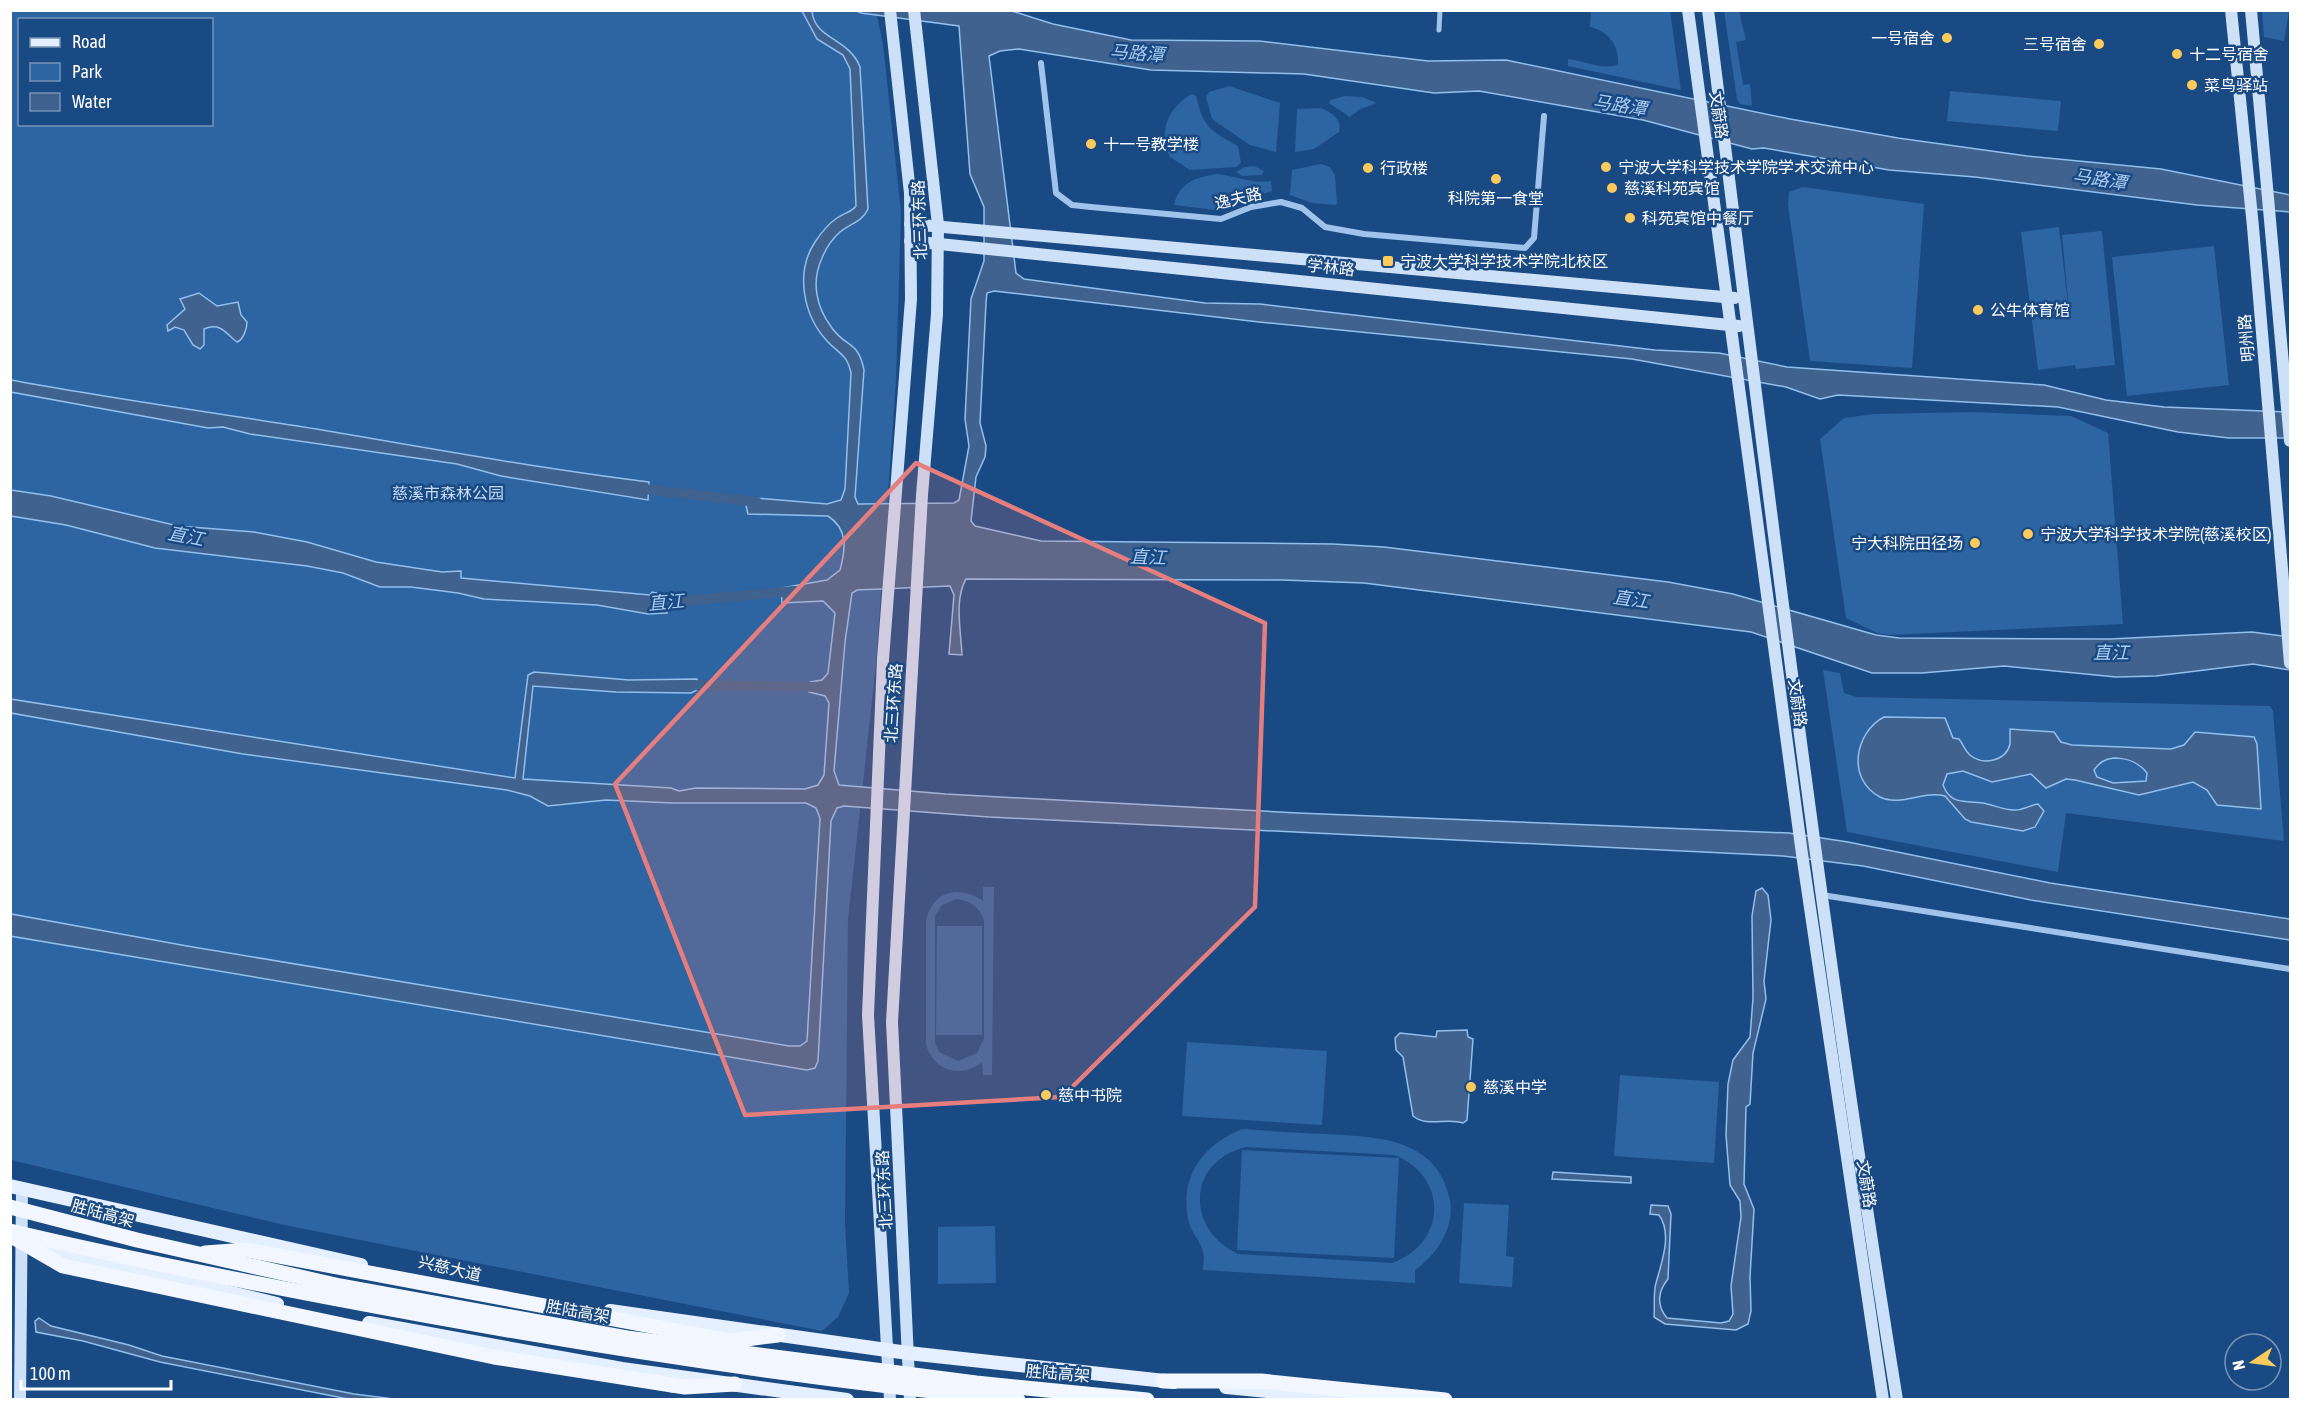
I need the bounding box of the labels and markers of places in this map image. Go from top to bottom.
place label: 一号宿舍 [1871,29,1935,47]
marker: 一号宿舍 [1940,31,1954,45]
place label: 三号宿舍 [2023,35,2087,53]
marker: 三号宿舍 [2092,37,2106,51]
place label: 十二号宿舍 [2189,45,2269,63]
marker: 十二号宿舍 [2170,47,2184,61]
place label: 菜鸟驿站 [2204,76,2268,94]
marker: 菜鸟驿站 [2185,78,2199,92]
place label: 十一号教学楼 [1103,135,1199,153]
marker: 十一号教学楼 [1084,137,1098,151]
place label: 宁波大学科学技术学院学术交流中心 [1618,158,1874,176]
place label: 行政楼 [1380,159,1428,177]
marker: 宁波大学科学技术学院学术交流中心 [1599,160,1613,174]
marker: 行政楼 [1361,161,1375,175]
marker: 科院第一食堂 [1489,172,1503,186]
place label: 慈溪科苑宾馆 [1624,179,1720,197]
marker: 慈溪科苑宾馆 [1605,181,1619,195]
place label: 科院第一食堂 [1448,189,1544,207]
place label: 科苑宾馆中餐厅 [1642,209,1754,227]
marker: 科苑宾馆中餐厅 [1623,211,1637,225]
place label: 宁波大学科学技术学院北校区 [1400,252,1608,270]
marker: 宁波大学科学技术学院北校区 [1381,254,1395,268]
place label: 公牛体育馆 [1990,301,2070,319]
marker: 公牛体育馆 [1971,303,1985,317]
place label: 宁波大学科学技术学院(慈溪校区) [2040,525,2272,544]
marker: 宁波大学科学技术学院(慈溪校区) [2021,527,2035,541]
place label: 宁大科院田径场 [1851,534,1963,552]
marker: 宁大科院田径场 [1968,536,1982,550]
place label: 慈溪中学 [1483,1078,1547,1096]
marker: 慈溪中学 [1464,1080,1478,1094]
place label: 慈中书院 [1058,1086,1122,1104]
marker: 慈中书院 [1039,1088,1053,1102]

